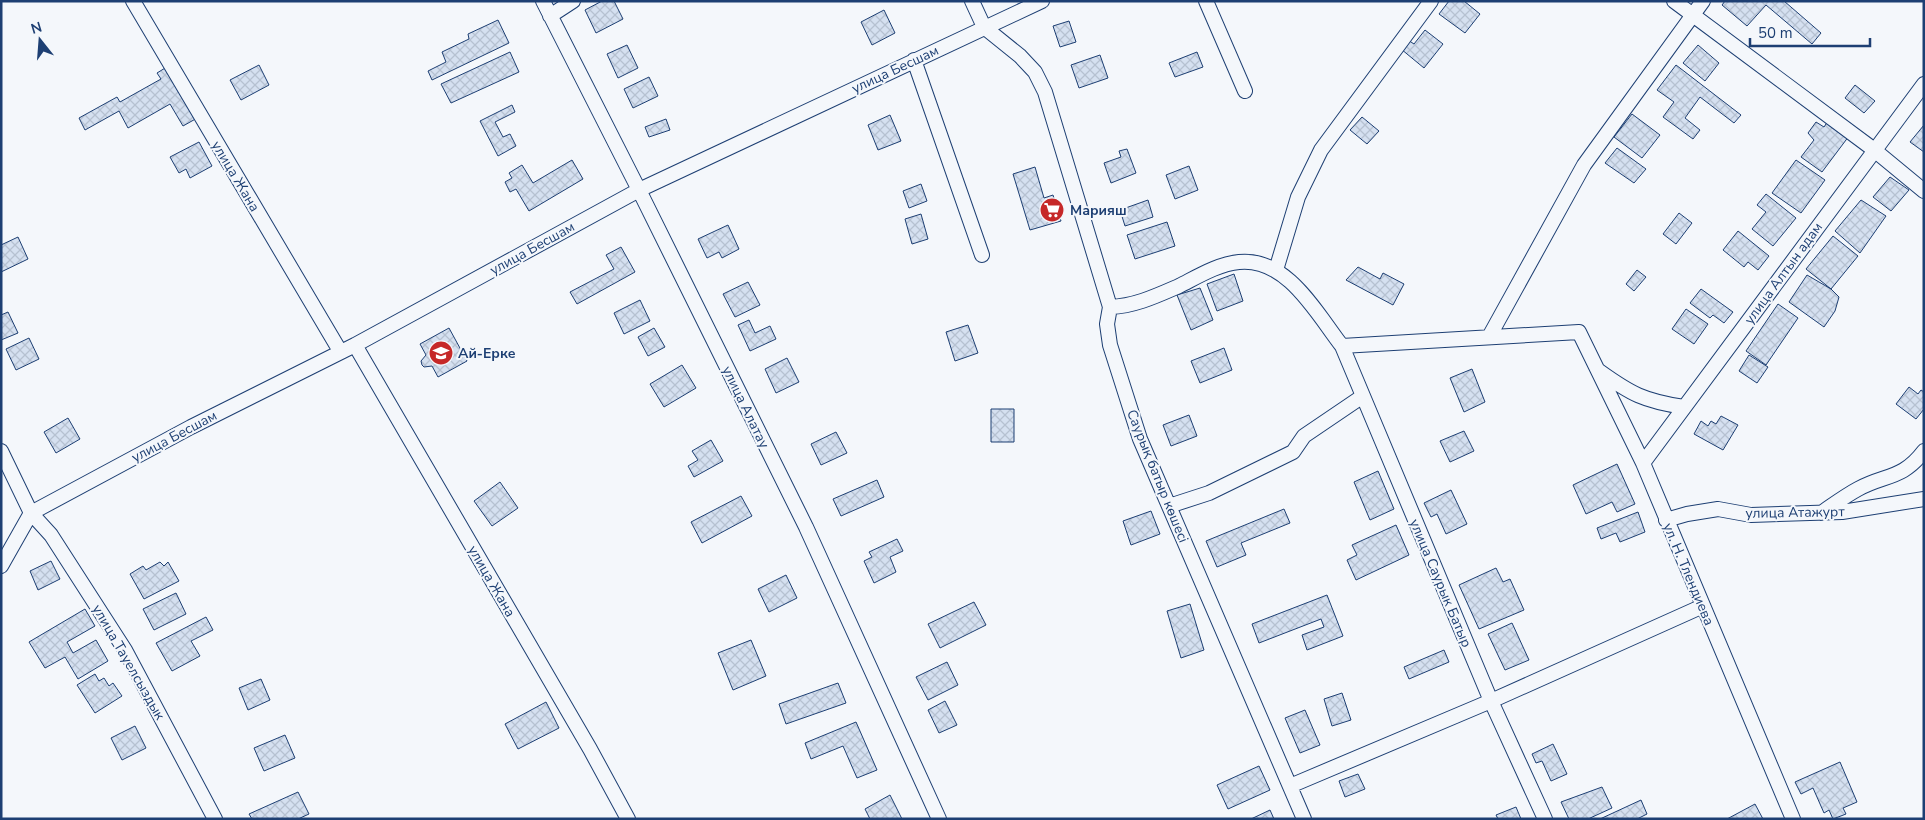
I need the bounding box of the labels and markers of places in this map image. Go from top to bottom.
supermarket icon: Марияш [1039,197,1065,223]
place label: Марияш [1070,201,1127,220]
school or university icon: Ай-Ерке [428,340,454,366]
place label: Ай-Ерке [458,344,516,363]

